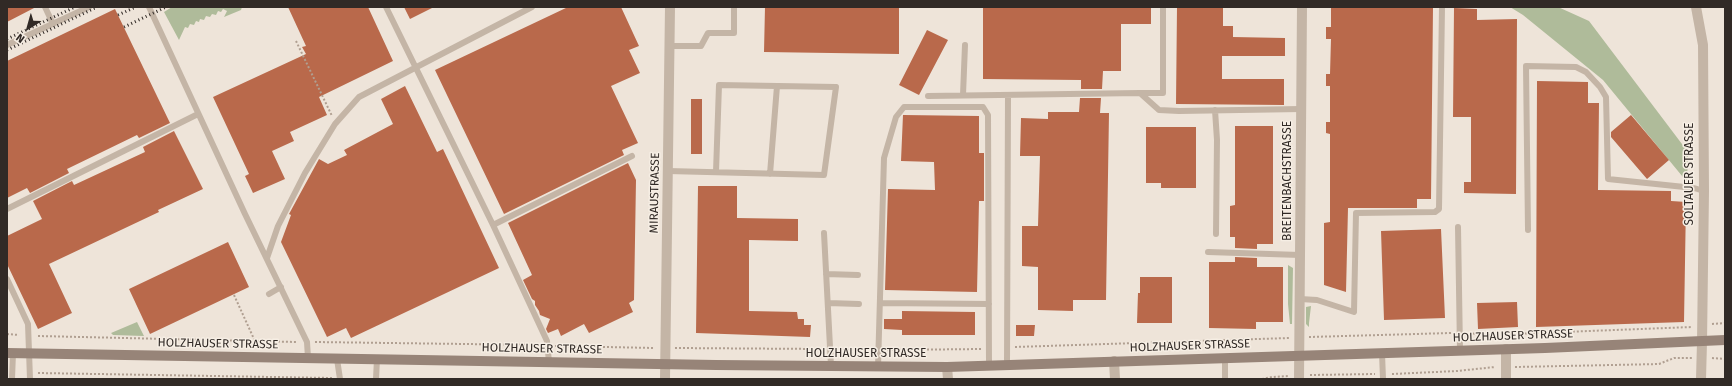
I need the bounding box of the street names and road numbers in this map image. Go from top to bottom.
street label: BREITENBACHSTRASSE [1281,121,1295,241]
street label: SOLTAUER STRASSE [1683,123,1697,225]
street label: MIRAUSTRASSE [647,153,663,233]
street label: HOLZHAUSER STRASSE [1452,327,1574,345]
street label: HOLZHAUSER STRASSE [157,336,279,352]
street label: HOLZHAUSER STRASSE [1129,337,1251,355]
street label: HOLZHAUSER STRASSE [481,341,603,357]
street label: HOLZHAUSER STRASSE [806,347,926,361]

